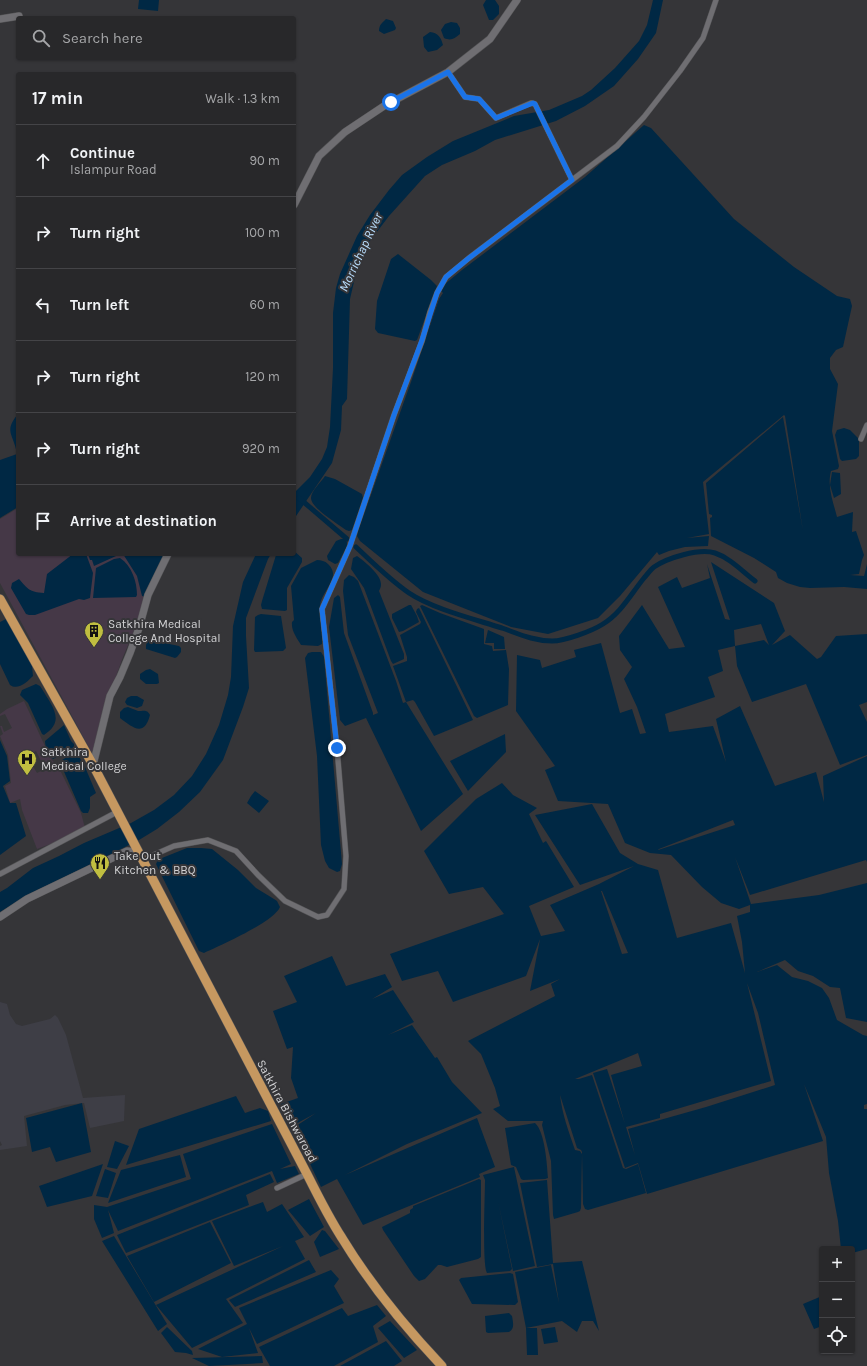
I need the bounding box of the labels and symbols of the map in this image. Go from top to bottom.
route start [382,93,400,111]
water label: Morrichap River [336,210,385,294]
place label: Satkhira Medical College And Hospital [108,617,221,645]
building icon: Satkhira Medical College And Hospital [83,620,105,648]
route end [328,739,346,757]
place label: Satkhira Medical College [41,745,127,773]
hospital icon: Satkhira Medical College [16,748,38,776]
place label: Take Out Kitchen & BBQ [114,849,196,877]
restaurant icon: Take Out Kitchen & BBQ [89,852,111,880]
street label: Satkhira Bishwaroad [254,1057,320,1165]

